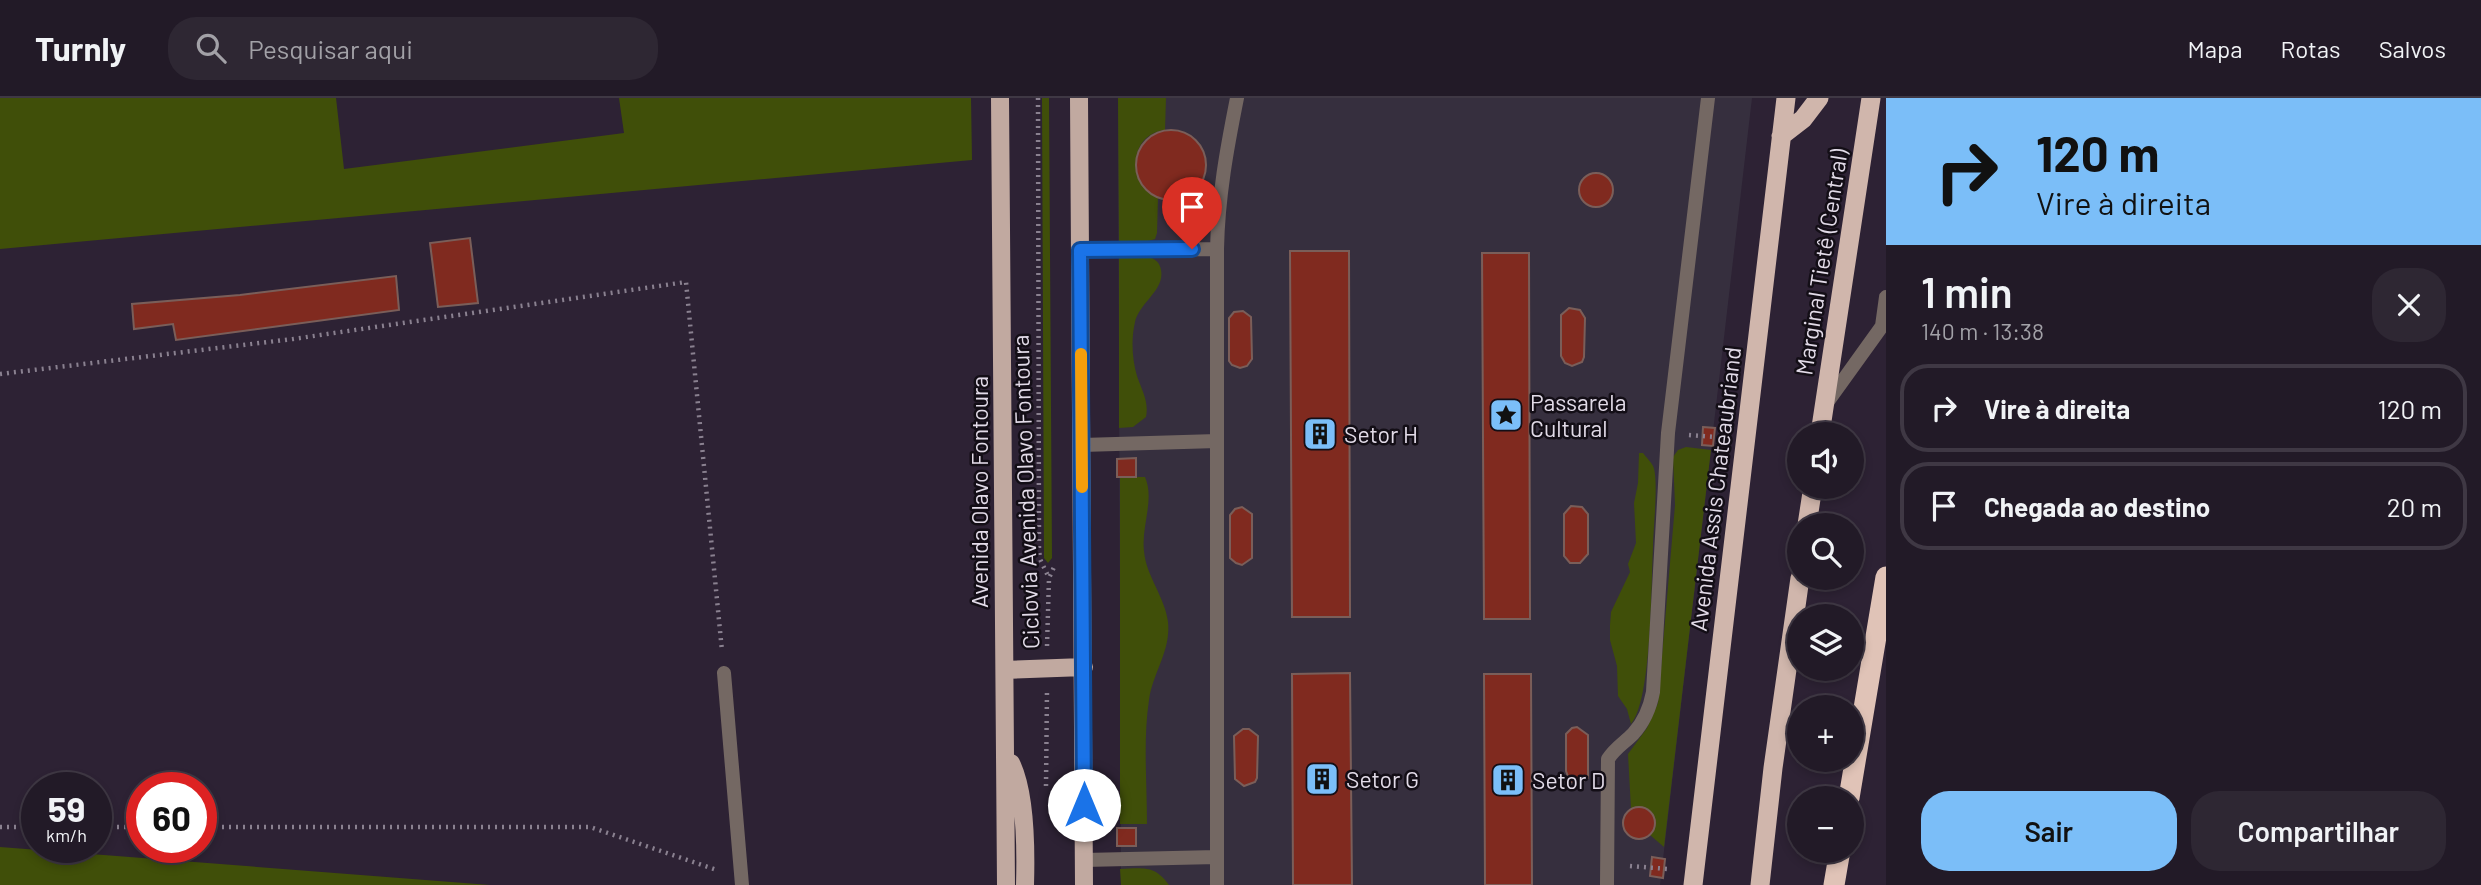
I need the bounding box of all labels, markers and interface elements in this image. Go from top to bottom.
search box [168,17,658,80]
text: Turnly [35,28,126,68]
icon: search [192,29,230,67]
text: Pesquisar aqui [248,33,413,64]
text: Mapa [2188,34,2243,63]
text: Rotas [2281,34,2341,63]
text: Salvos [2379,34,2446,63]
text: 120 m [2036,123,2159,182]
icon: right [1921,126,2012,217]
street label: Marginal Tietê (Central) [1789,146,1853,377]
pin [1162,177,1222,249]
text: Vire à direita [2036,183,2211,221]
icon: arrive [1173,188,1211,226]
text: 1 min [1921,266,2013,316]
button: close [2372,268,2446,342]
text: 140 m · 13:38 [1921,317,2044,345]
street label: Ciclovia Avenida Olavo Fontoura [1006,334,1044,650]
street label: Avenida Assis Chateaubriand [1684,345,1746,633]
street label: Avenida Olavo Fontoura [965,376,993,608]
place label: Passarela Cultural [1530,388,1626,442]
icon: right [1925,389,1963,427]
text: Vire à direita [1984,393,2130,424]
text: 120 m [2378,393,2442,424]
place icon: Passarela Cultural [1487,396,1525,434]
building icon: Setor H [1301,415,1339,453]
place label: Setor H [1344,420,1418,448]
map controls [1787,422,1864,863]
button: sound [1787,422,1864,499]
icon: arrive [1925,487,1963,525]
text: Chegada ao destino [1984,491,2210,522]
text: 20 m [2387,491,2442,522]
button: search [1787,513,1864,590]
button: layers [1787,604,1864,681]
button: + [1787,695,1864,772]
building icon: Setor G [1303,760,1341,798]
building icon: Setor D [1489,761,1527,799]
place label: Setor G [1346,765,1419,793]
place label: Setor D [1532,766,1605,794]
position arrow [1047,768,1121,842]
speed limit sign: 60 [126,772,217,863]
button: − [1787,786,1864,863]
text: 59 [48,787,85,829]
button: Sair [1921,791,2177,871]
button: Compartilhar [2191,791,2446,871]
text: km/h [46,824,87,846]

